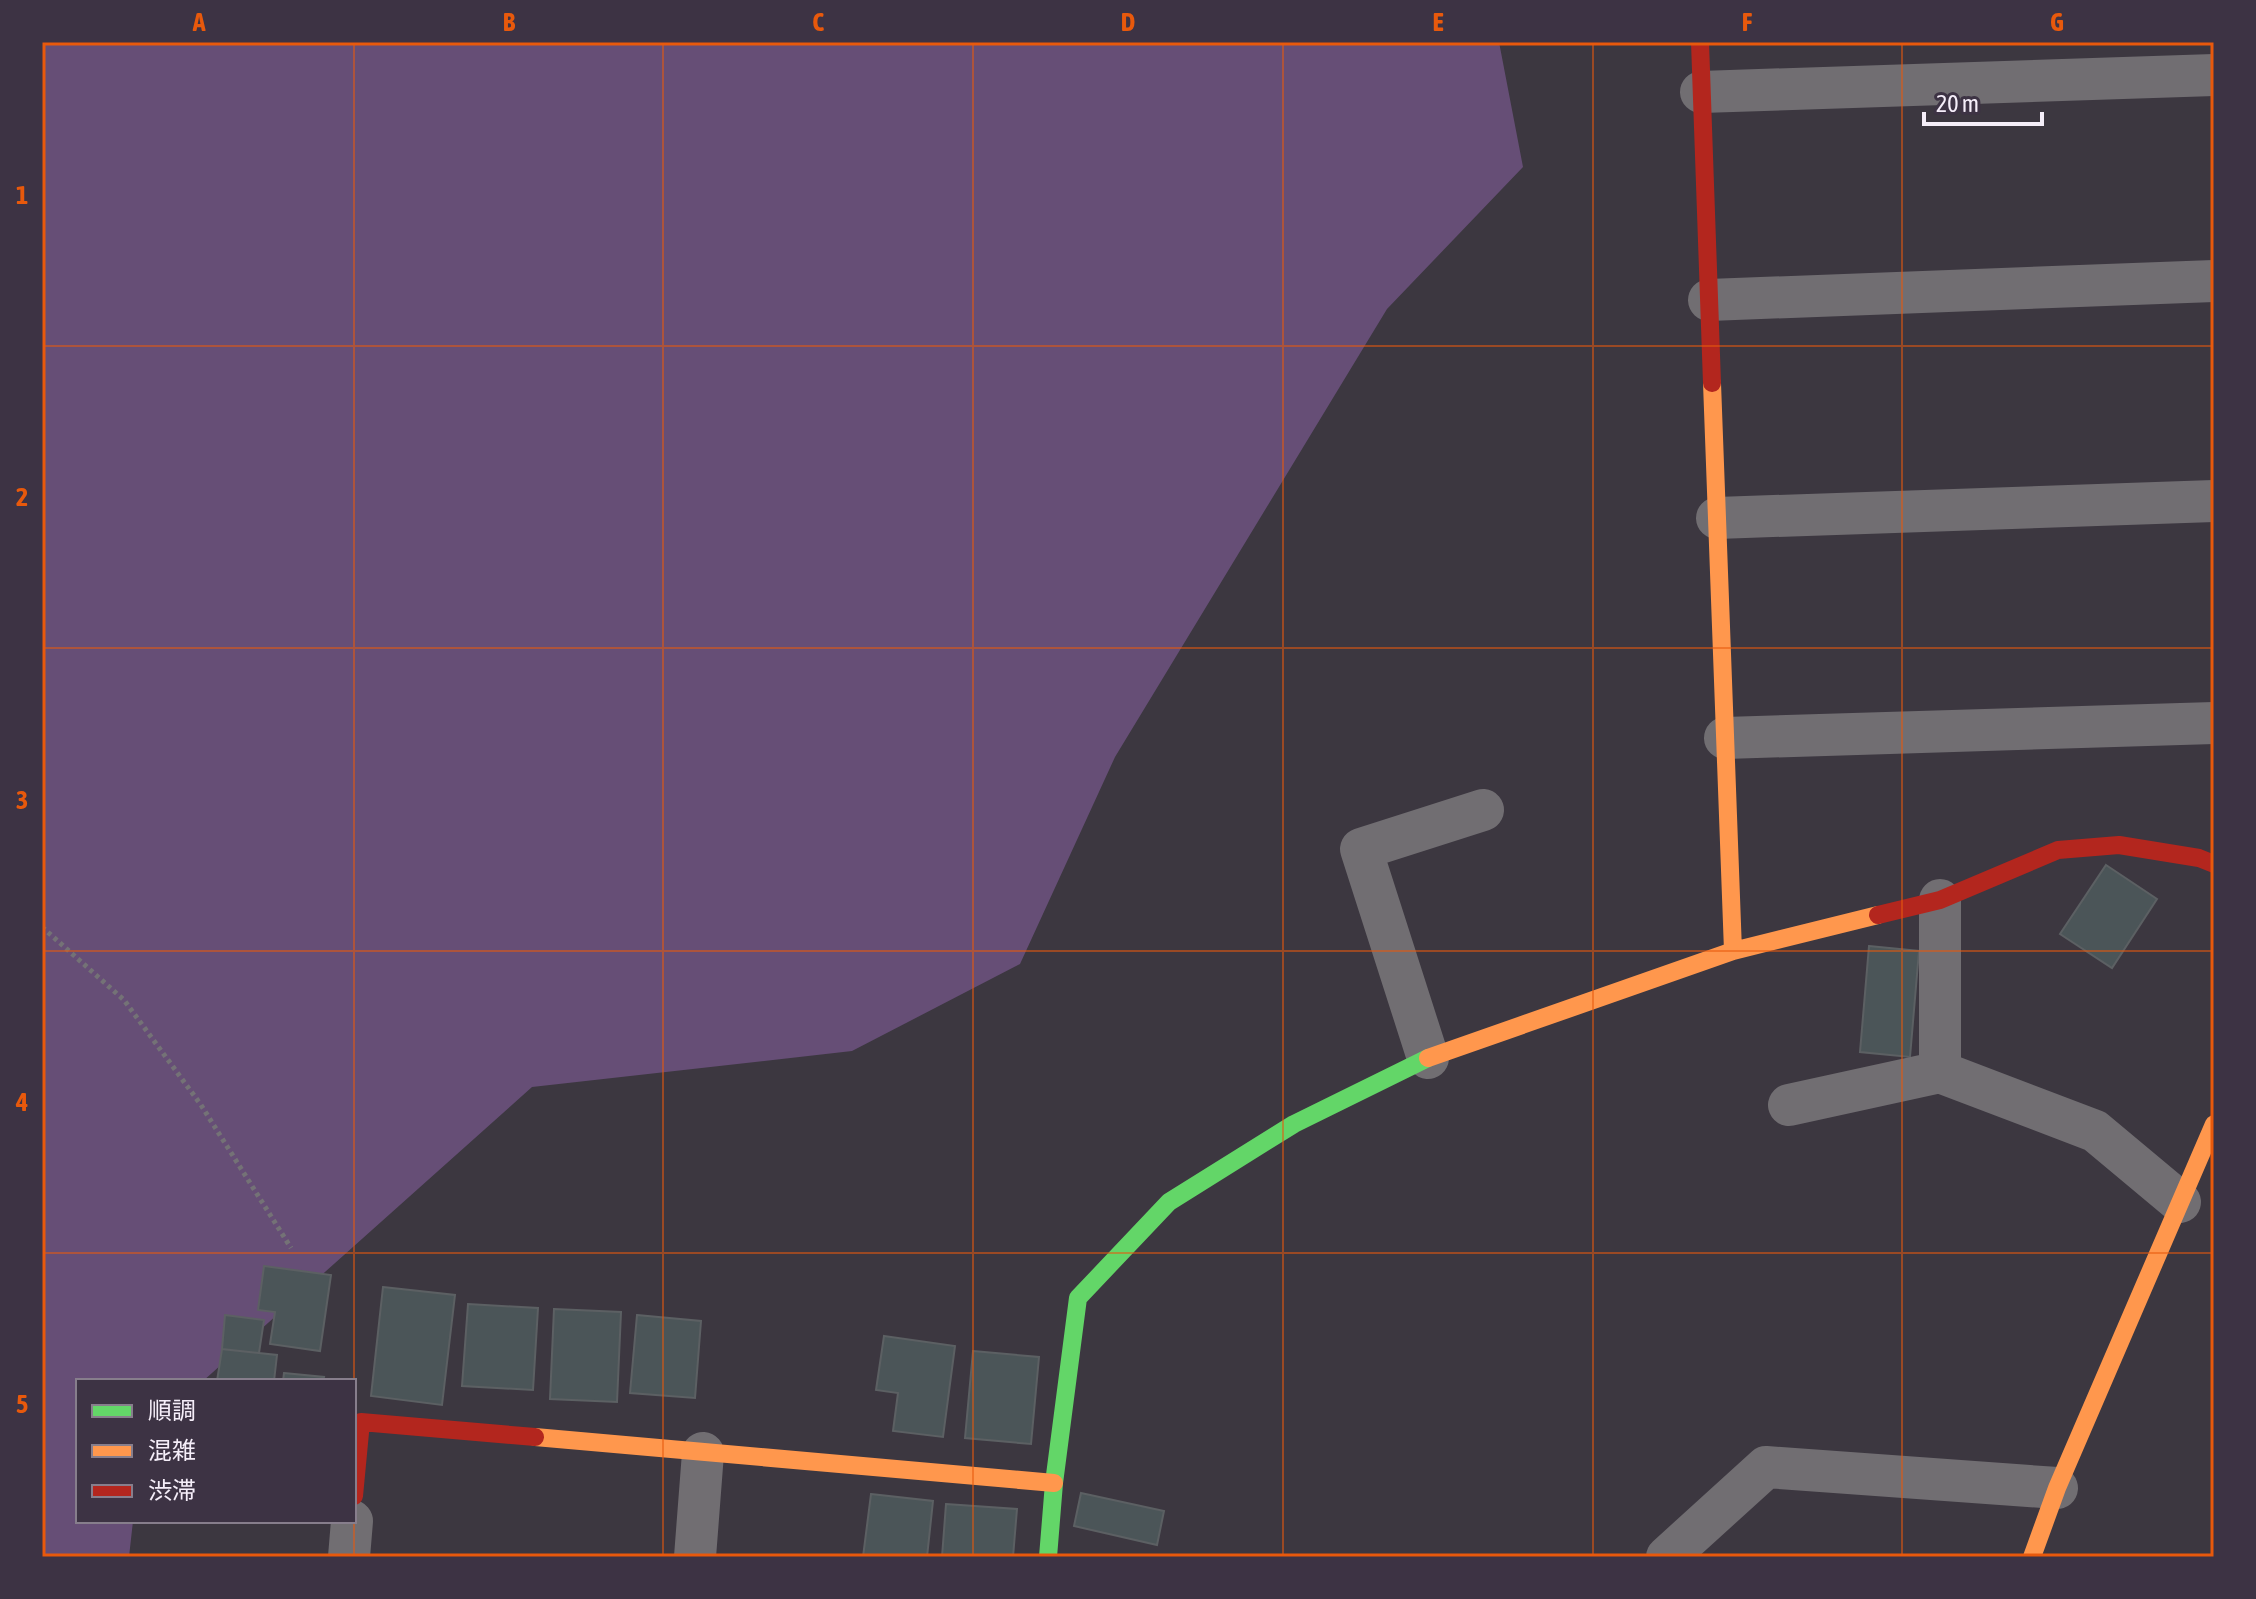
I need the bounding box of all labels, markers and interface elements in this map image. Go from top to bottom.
text: A [192,7,206,37]
text: B [503,7,516,37]
text: C [812,7,824,37]
text: D [1121,7,1135,37]
text: E [1432,7,1444,37]
text: F [1742,7,1753,37]
text: G [2050,7,2064,37]
scale bar [1924,76,2042,126]
text: 20 m [1936,90,1979,117]
text: 1 [16,180,28,210]
text: 2 [16,482,28,512]
text: 3 [16,785,28,815]
text: 4 [15,1087,28,1117]
legend [76,1379,356,1523]
text: 5 [16,1389,28,1419]
text: 順調 [148,1397,196,1424]
text: 混雑 [148,1437,196,1464]
text: 渋滞 [148,1477,196,1504]

